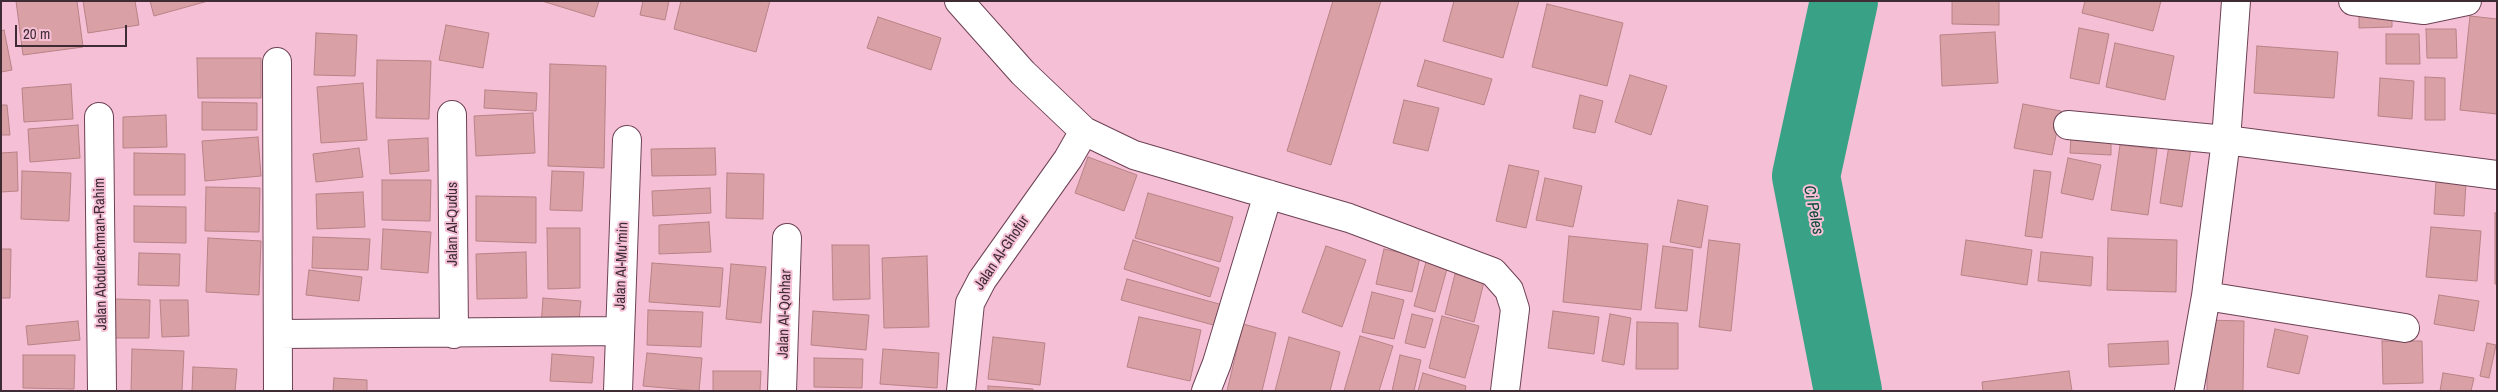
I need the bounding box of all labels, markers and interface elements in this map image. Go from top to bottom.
scale bar [18,15,130,47]
text: 20 m [23,23,50,44]
street label: Jalan Abdulrachman-Rahim [91,178,111,330]
street label: Jalan Al-Qudus [444,182,462,266]
water label: Ci Peles [1799,184,1827,236]
street label: Jalan Al-Ghofur [971,213,1033,293]
street label: Jalan Al-Mu'min [611,222,633,310]
street label: Jalan Al-Qohhar [774,269,796,359]

